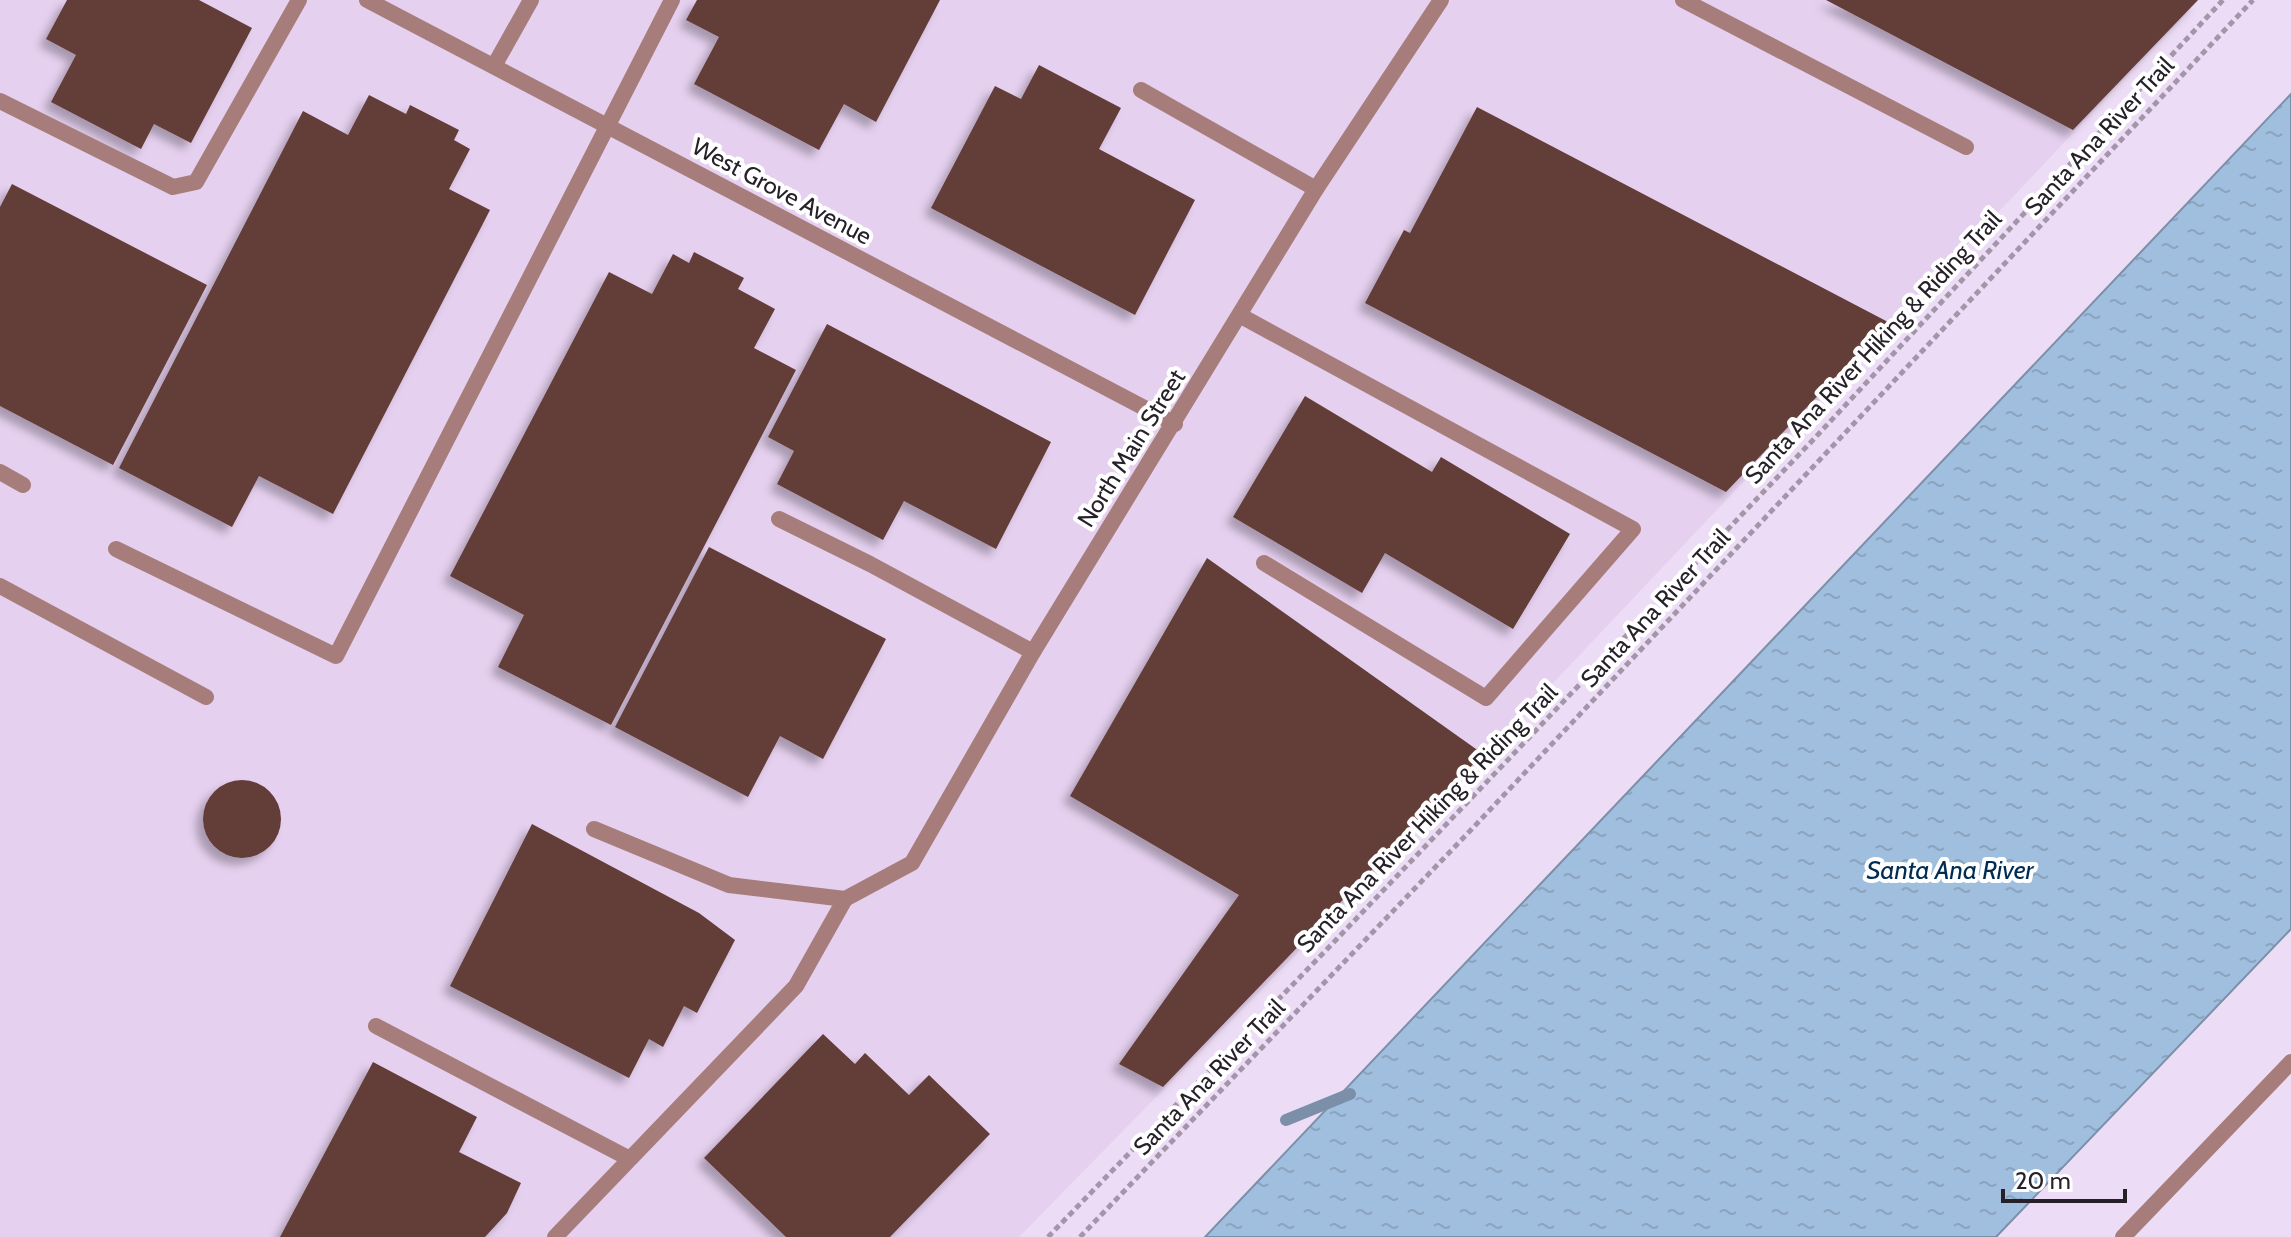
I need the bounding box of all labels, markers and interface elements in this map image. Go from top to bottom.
street label: Santa Ana River Trail [2018,51,2180,221]
street label: West Grove Avenue [687,131,877,251]
street label: Santa Ana River Hiking & Riding Trail [1739,204,2007,489]
street label: North Main Street [1071,364,1191,532]
street label: Santa Ana River Trail [1574,523,1736,693]
street label: Santa Ana River Hiking & Riding Trail [1291,677,1564,958]
water label: Santa Ana River [1866,854,2035,886]
street label: Santa Ana River Trail [1127,993,1291,1161]
scale bar [2003,1153,2125,1203]
text: 20 m [2015,1166,2071,1195]

